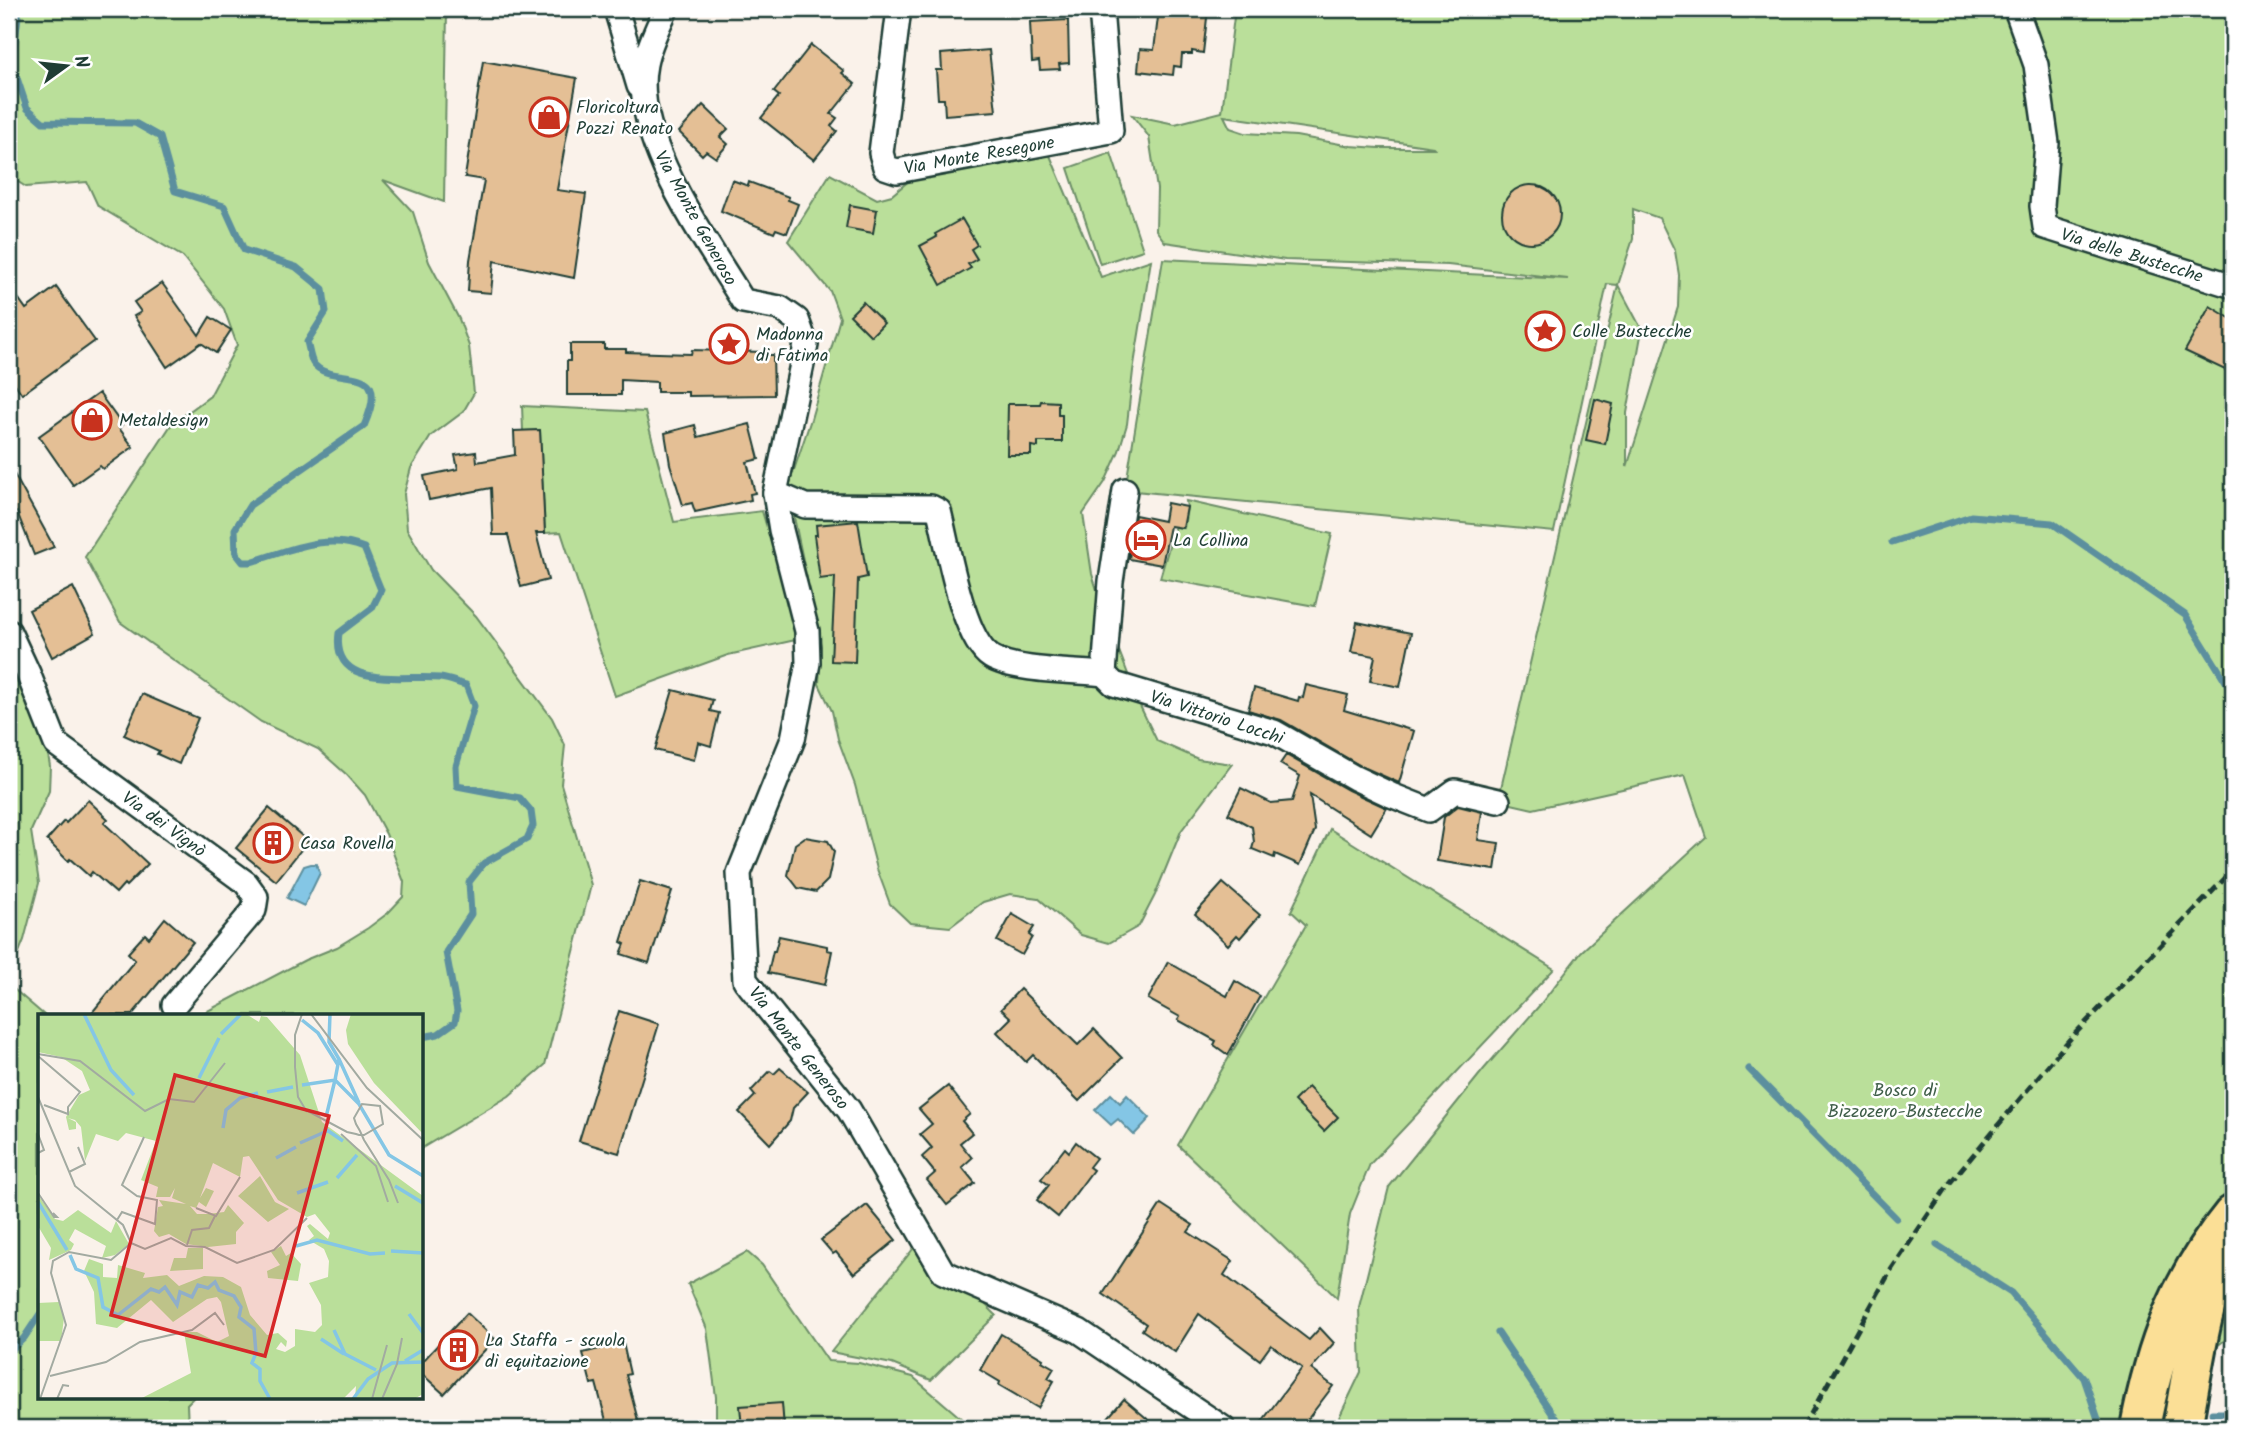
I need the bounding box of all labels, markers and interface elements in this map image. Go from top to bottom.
north arrow [32,32,102,102]
text: N [64,52,97,72]
place label: Floricoltura Pozzi Renato [576,94,673,144]
shop icon: Floricoltura Pozzi Renato [528,96,570,138]
street label: Via Monte Resegone [902,129,1057,184]
street label: Via Monte Generoso [646,146,744,292]
street label: Via delle Bustecche [2057,221,2206,292]
place icon: Colle Bustecche [1524,310,1566,352]
place label: Colle Bustecche [1572,318,1692,347]
place label: Madonna di Fatima [756,321,828,371]
place icon: Madonna di Fatima [708,323,750,365]
shop icon: Metaldesign [71,399,113,441]
place label: Metaldesign [119,407,208,436]
hotel icon: La Collina [1125,519,1167,561]
place label: La Collina [1173,527,1249,556]
street label: Via Vittorio Locchi [1146,683,1288,754]
street label: Via dei Vignò [115,785,211,866]
building icon: Casa Rovella [252,822,294,864]
place label: Casa Rovella [300,830,394,859]
street label: Via Monte Generoso [740,981,856,1117]
inset map [38,1014,424,1398]
park label: Bosco di Bizzozero-Bustecche [1828,1077,1982,1127]
place label: La Staffa - scuola di equitazione [485,1327,625,1377]
building icon: La Staffa - scuola di equitazione [437,1329,479,1371]

